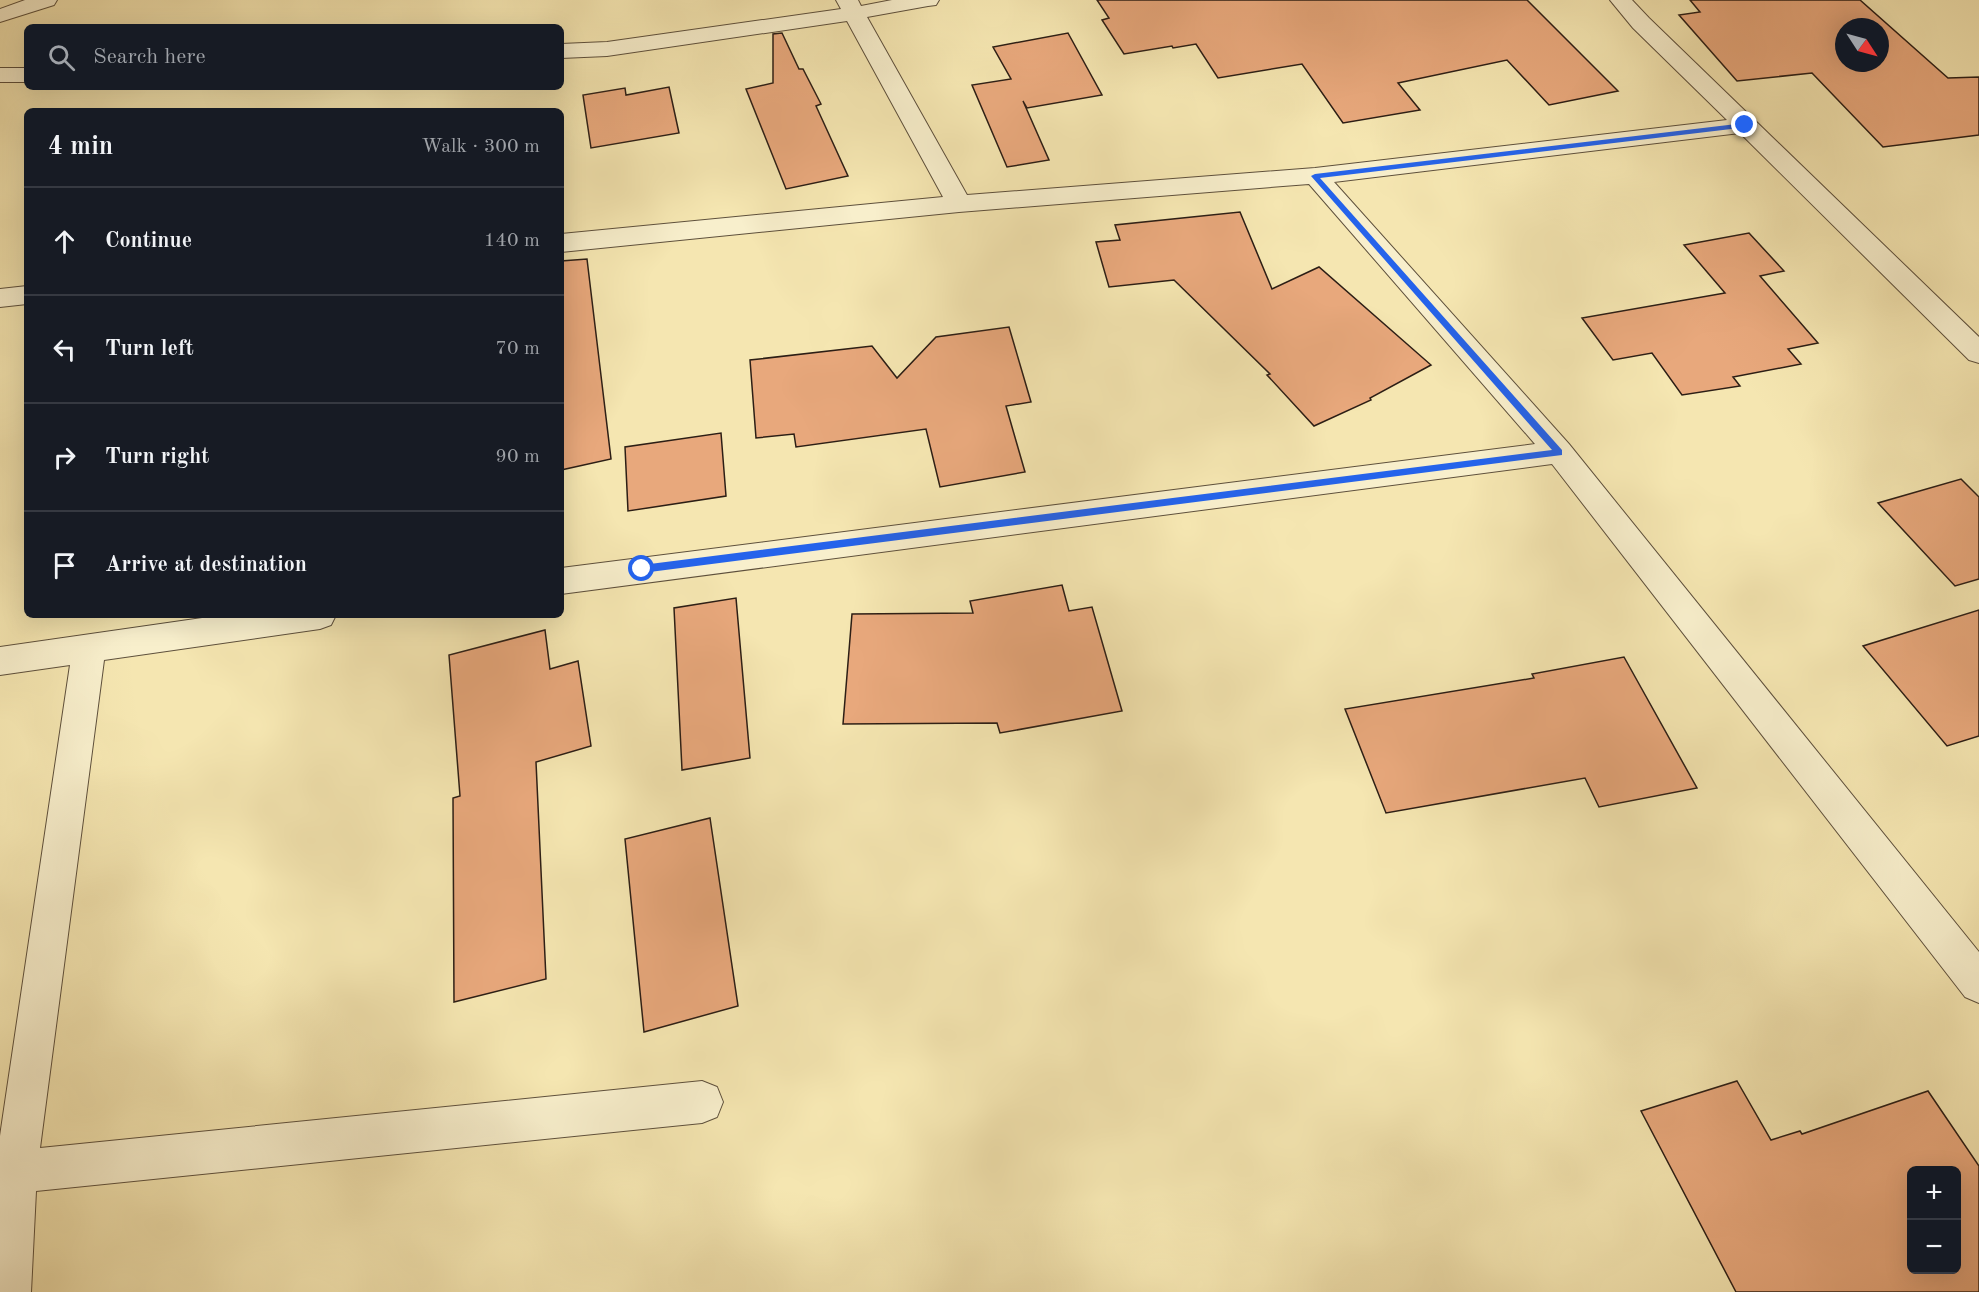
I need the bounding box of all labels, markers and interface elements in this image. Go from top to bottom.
north arrow [1835,18,1889,72]
search box [24,24,564,90]
icon: search [45,41,78,74]
text: Search here [93,46,206,68]
route end [1731,111,1757,137]
text: 4 min [48,134,113,160]
text: Walk · 300 m [421,137,540,157]
icon: ahead [48,225,81,258]
text: Continue [105,230,192,252]
text: 140 m [484,231,540,251]
icon: left [48,333,81,366]
text: Turn left [105,338,194,360]
text: 70 m [495,339,540,359]
icon: right [48,441,81,474]
text: Turn right [105,446,209,468]
text: 90 m [495,447,540,467]
icon: arrive [48,549,81,582]
text: Arrive at destination [105,554,307,576]
route start [628,555,654,581]
map controls [1907,1166,1961,1274]
button: + [1907,1166,1961,1220]
button: − [1907,1220,1961,1274]

